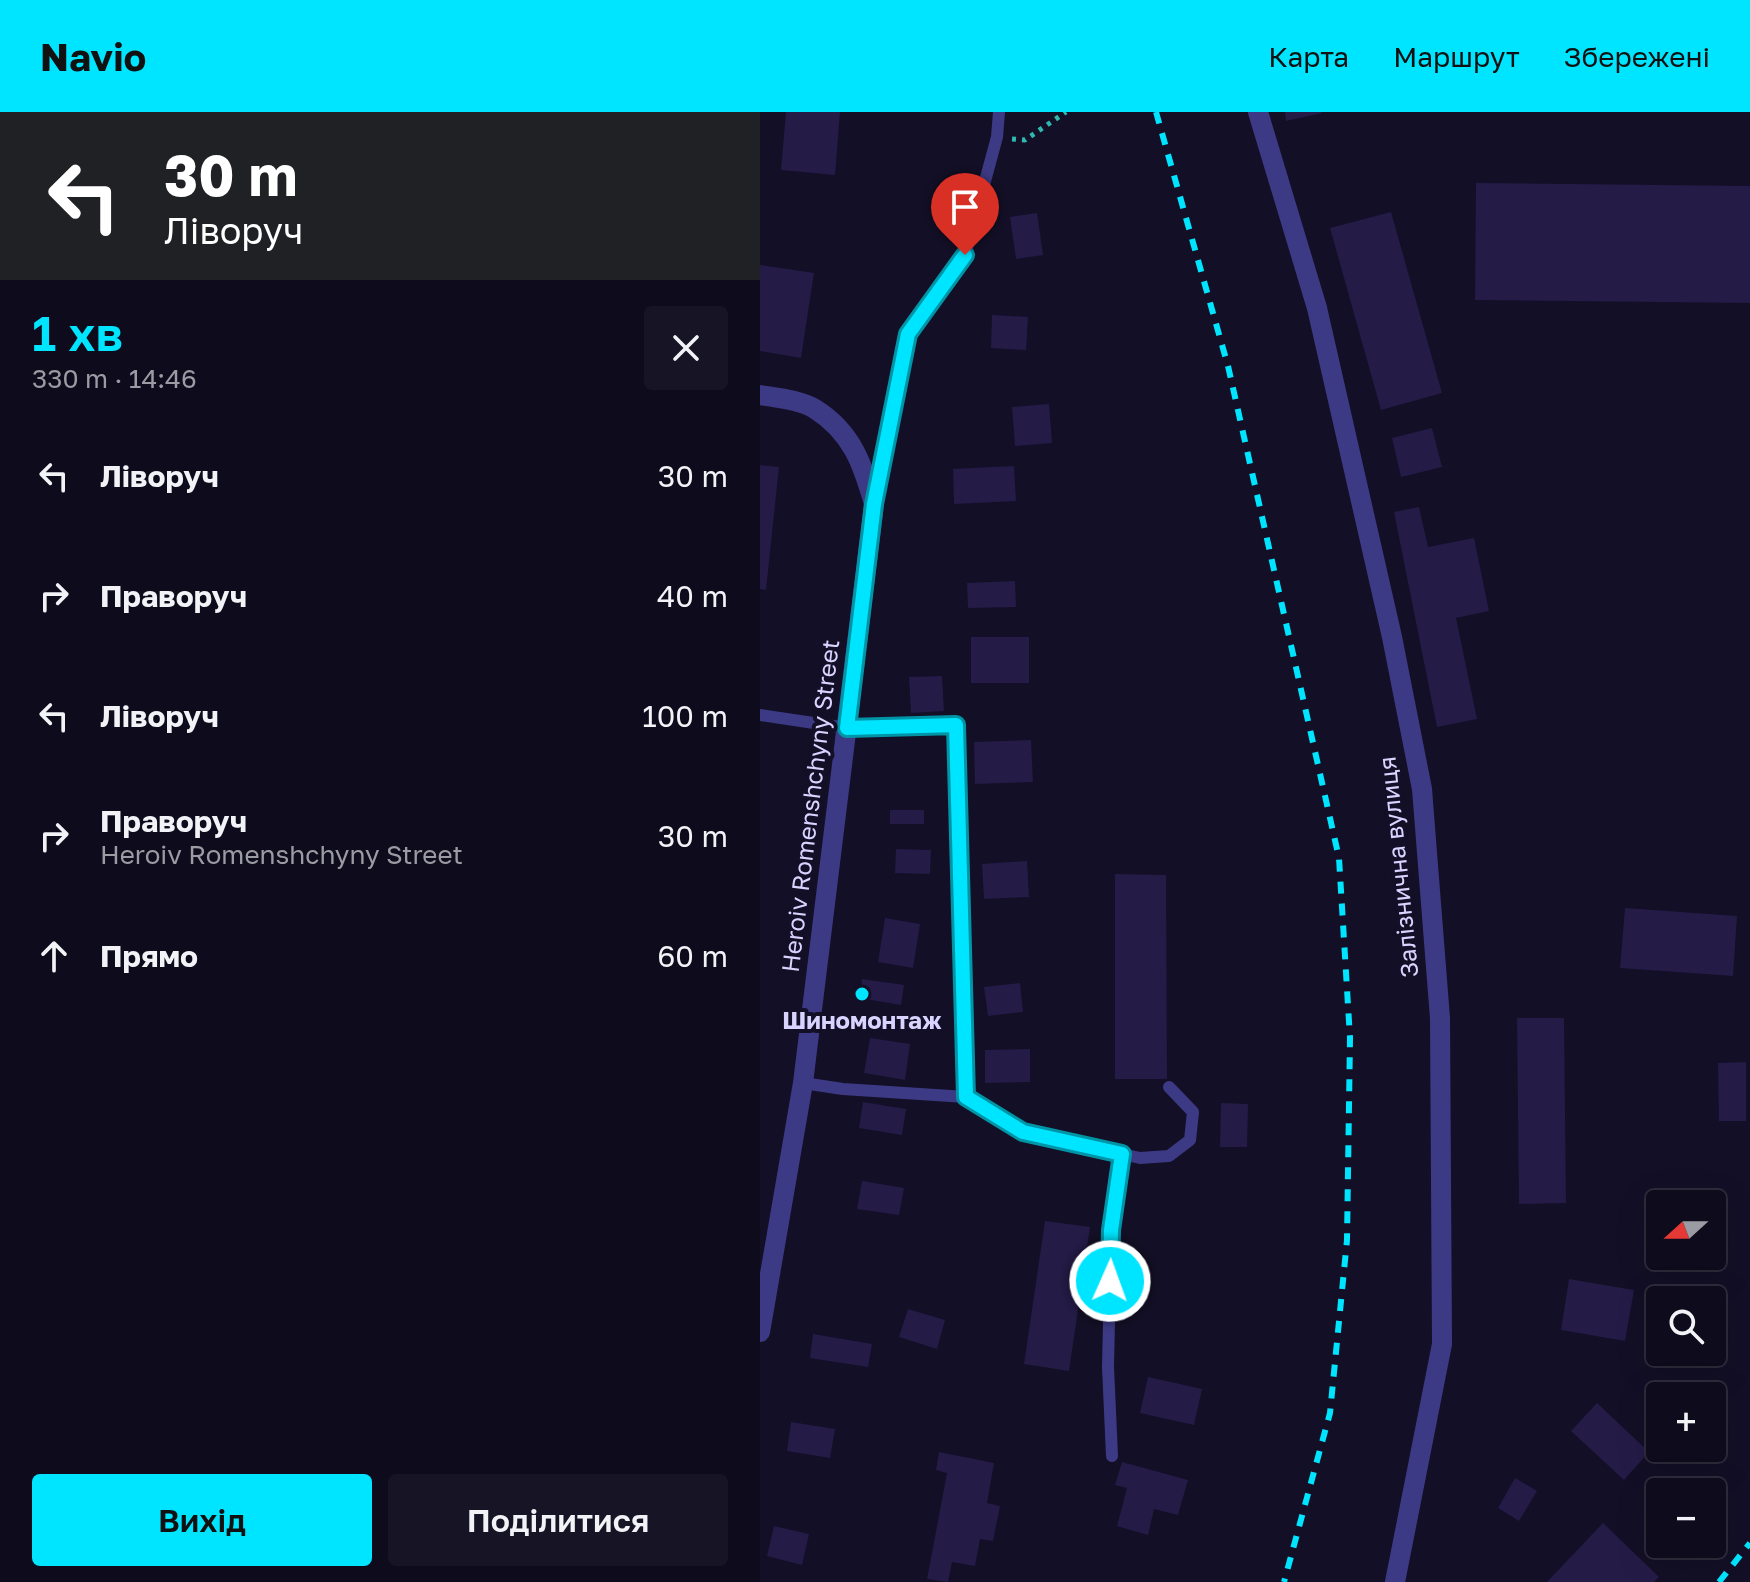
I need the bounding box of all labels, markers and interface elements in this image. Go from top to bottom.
text: Navio [40,34,146,79]
text: Карта [1268,40,1349,73]
text: Маршрут [1393,40,1520,73]
text: Збережені [1564,40,1710,73]
text: 30 m [164,141,298,208]
icon: left [32,144,136,248]
pin [931,173,999,255]
icon: arrive [943,185,987,229]
text: Ліворуч [164,209,303,252]
text: 1 хв [32,304,123,362]
button: close [644,306,728,390]
text: 330 m · 14:46 [32,363,197,394]
icon: left [32,454,76,498]
text: Ліворуч [100,458,219,494]
text: 30 m [658,458,728,494]
icon: right [32,574,76,618]
text: Праворуч [100,578,247,614]
text: 40 m [657,578,728,614]
street label: Heroiv Romenshchyny Street [775,638,844,974]
icon: left [32,694,76,738]
text: Ліворуч [100,698,219,734]
text: 100 m [642,698,728,734]
street label: Залізнична вулиця [1371,755,1424,979]
text: Праворуч [100,803,247,839]
icon: right [32,814,76,858]
text: 30 m [658,818,728,854]
text: Heroiv Romenshchyny Street [100,839,463,870]
icon: ahead [32,934,76,978]
text: Прямо [100,938,198,974]
text: 60 m [657,938,728,974]
marker: Шиномонтаж [853,985,871,1003]
place label: Шиномонтаж [782,1005,942,1034]
north arrow [1646,1190,1726,1270]
map controls [1646,1190,1726,1558]
position arrow [1068,1239,1152,1323]
button: search [1646,1286,1726,1366]
button: + [1646,1382,1726,1462]
button: Вихід [32,1474,372,1566]
button: Поділитися [388,1474,728,1566]
button: − [1646,1478,1726,1558]

